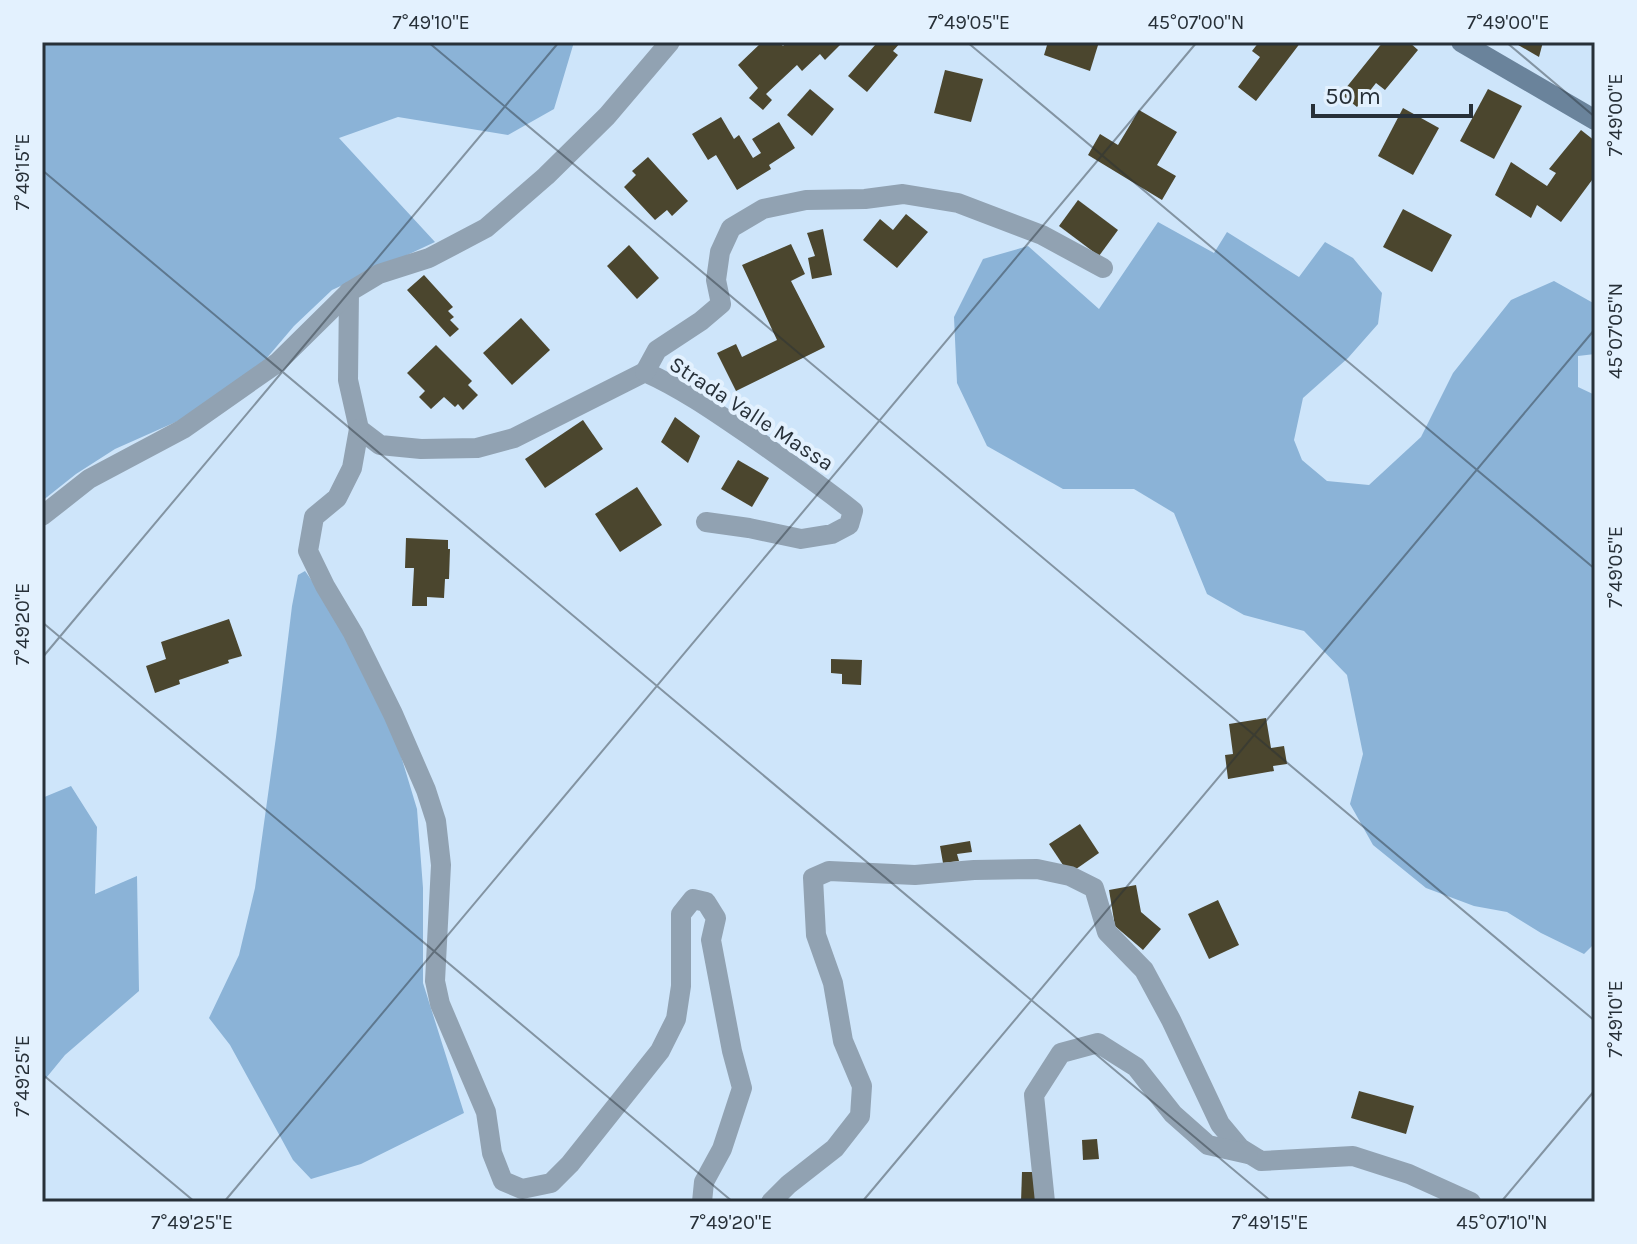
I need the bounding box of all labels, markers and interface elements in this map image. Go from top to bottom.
text: 7°49'10"E [392,11,470,34]
text: 7°49'05"E [928,11,1010,34]
text: 45°07'00"N [1148,11,1244,34]
text: 7°49'00"E [1467,11,1549,34]
scale bar [1313,68,1471,118]
text: 7°49'00"E [1604,74,1627,156]
text: 50 m [1325,82,1381,110]
text: 7°49'15"E [11,134,34,210]
text: 45°07'05"N [1604,283,1627,379]
street label: Strada Valle Massa [664,351,838,477]
text: 7°49'05"E [1604,526,1627,608]
text: 7°49'20"E [11,583,34,665]
text: 7°49'10"E [1604,980,1627,1058]
text: 7°49'25"E [11,1035,34,1117]
text: 7°49'25"E [151,1211,233,1234]
text: 7°49'20"E [690,1211,772,1234]
text: 7°49'15"E [1232,1211,1308,1234]
text: 45°07'10"N [1456,1211,1548,1234]

